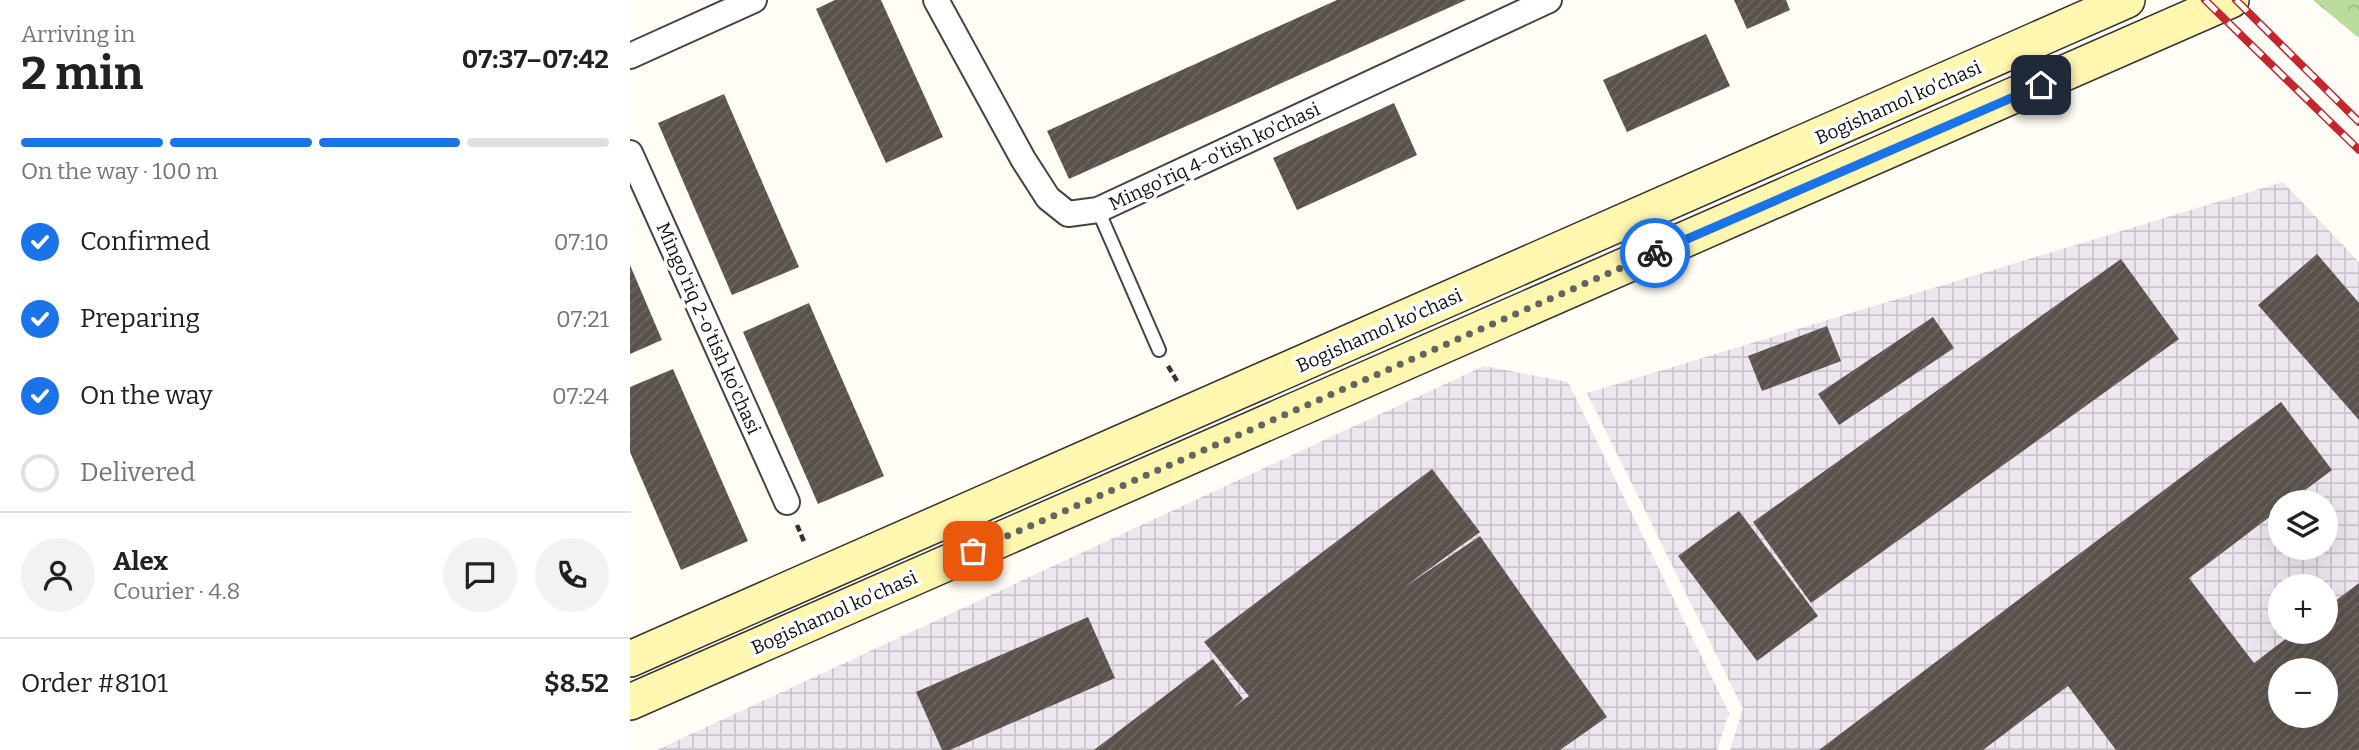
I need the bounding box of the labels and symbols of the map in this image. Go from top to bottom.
street label: Bogishamol ko'chasi [1812,55,1985,149]
pin [2011,55,2071,115]
street label: Mingo'riq 4-o'tish ko'chasi [1105,97,1324,216]
courier [1620,218,1690,288]
street label: Mingo'riq 2-o'tish ko'chasi [651,219,766,438]
street label: Bogishamol ko'chasi [1293,283,1466,377]
pin [943,521,1003,581]
street label: Bogishamol ko'chasi [748,565,921,659]

